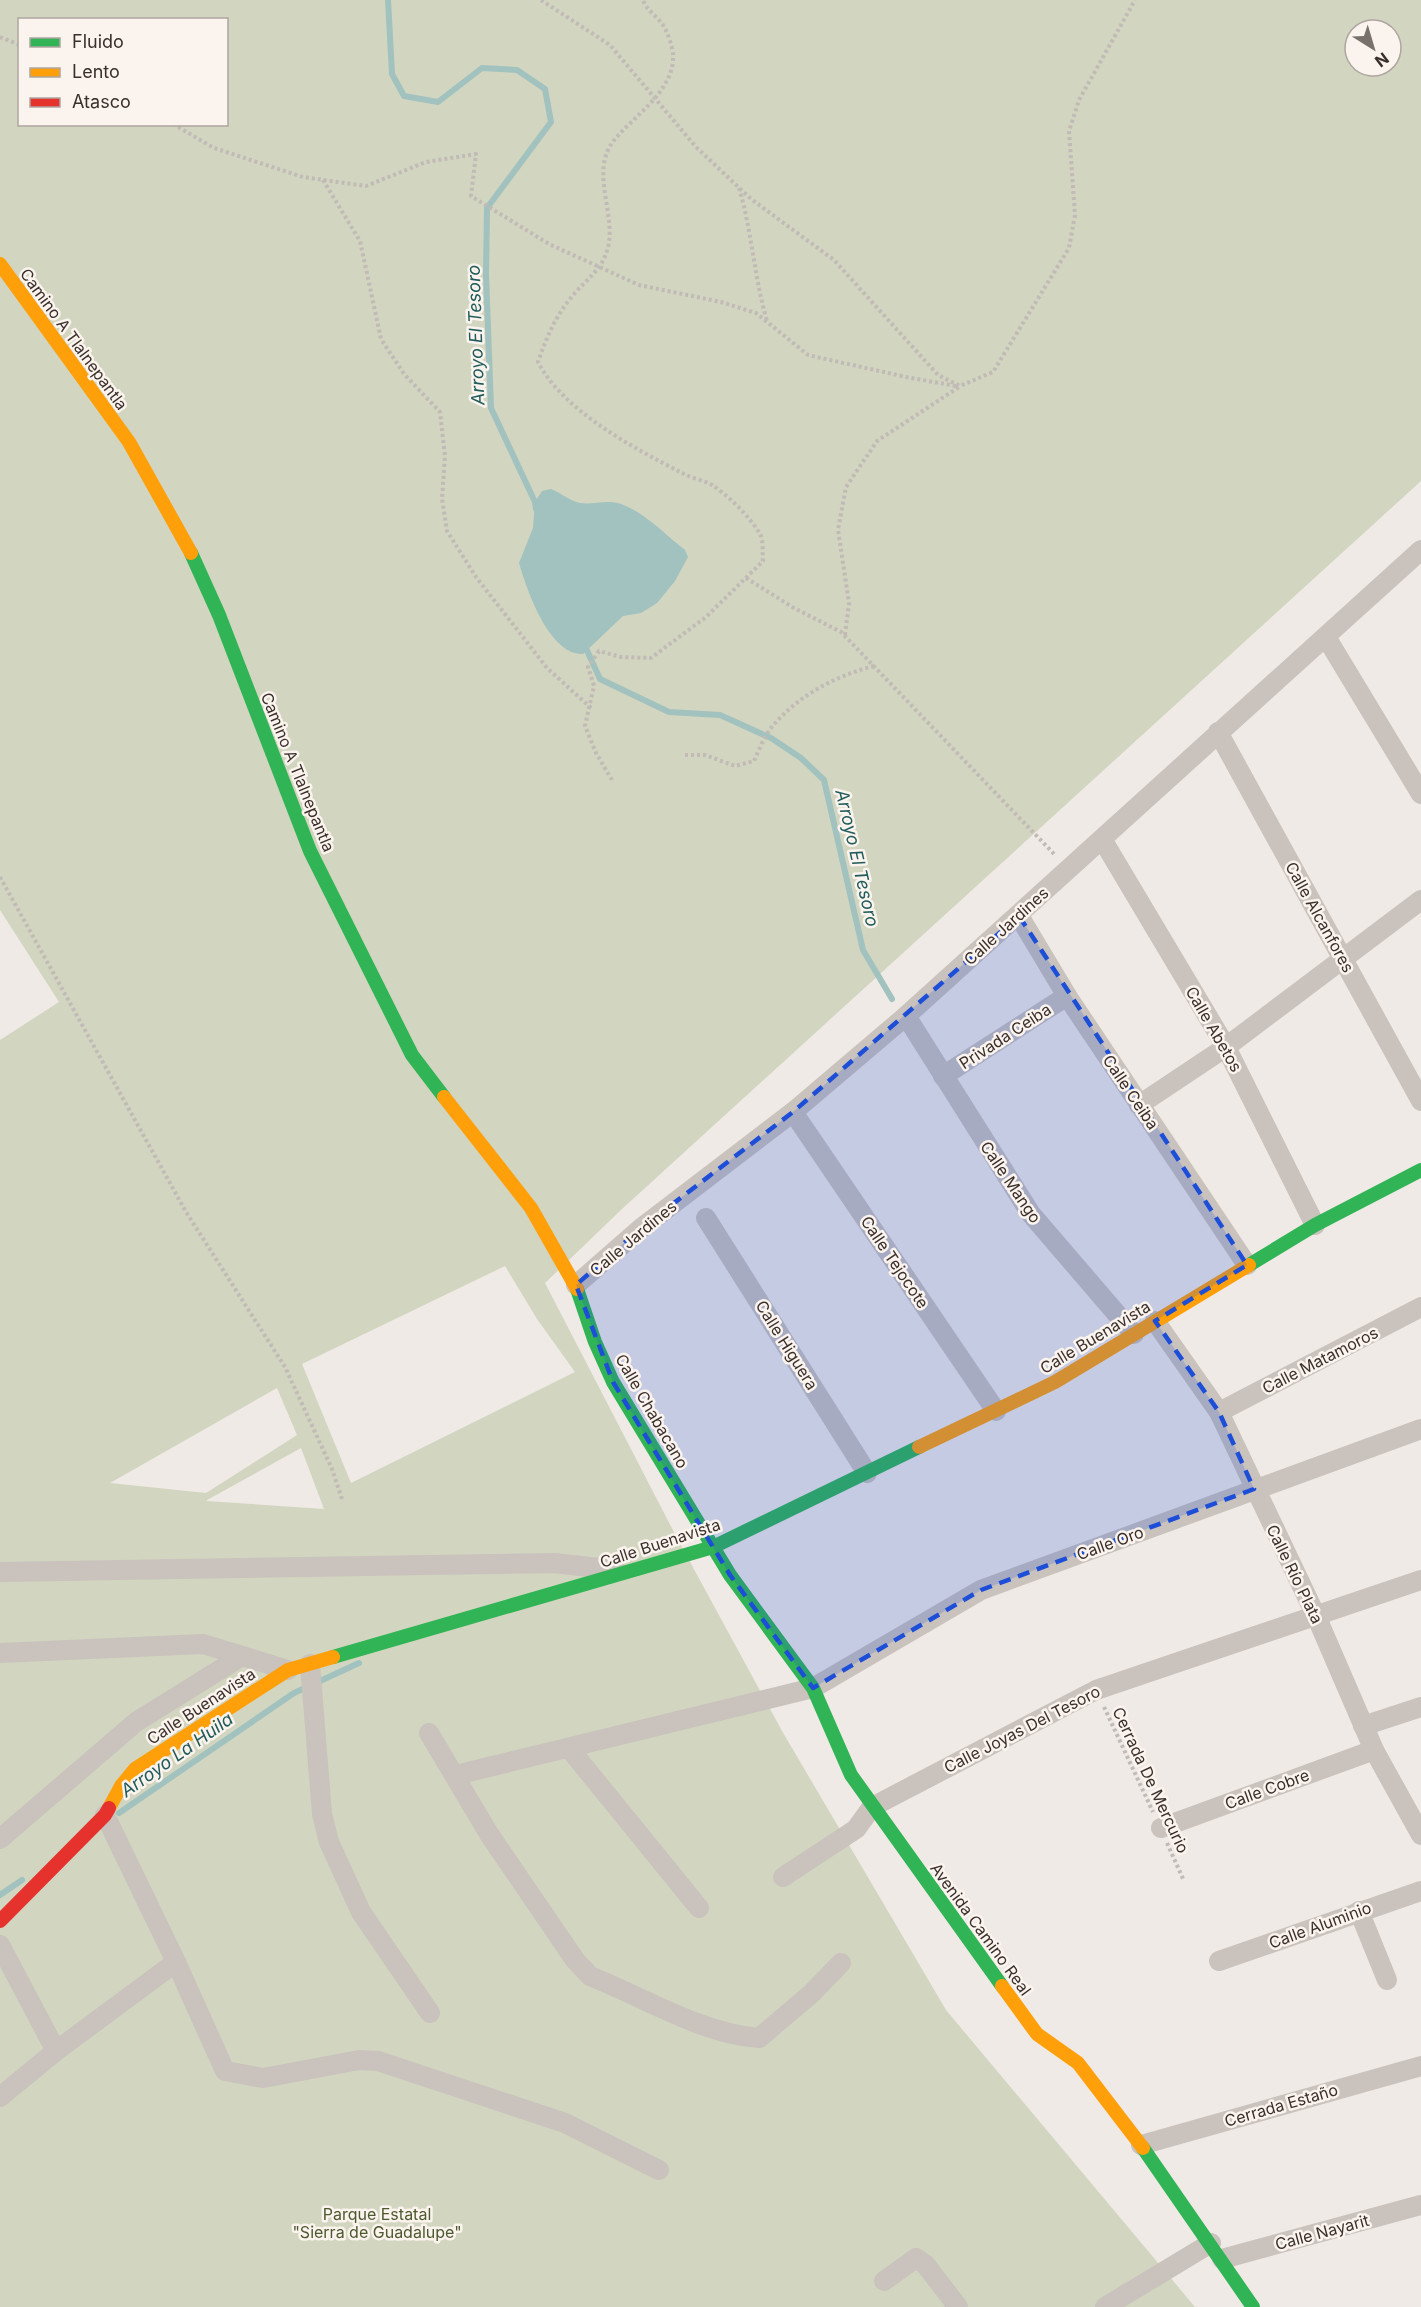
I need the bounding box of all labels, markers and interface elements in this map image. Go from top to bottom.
legend [18,18,228,126]
north arrow [1343,18,1403,78]
text: Fluido [72,31,124,52]
text: N [1371,48,1393,72]
text: Lento [72,61,120,82]
text: Atasco [72,91,131,112]
street label: Camino A Tlalnepantla [16,264,132,414]
water label: Arroyo El Tesoro [463,264,488,407]
street label: Camino A Tlalnepantla [257,689,339,855]
water label: Arroyo El Tesoro [831,786,884,929]
street label: Calle Alcanfores [1281,858,1359,976]
street label: Calle Jardines [960,883,1052,969]
street label: Calle Abetos [1181,983,1247,1075]
street label: Privada Ceiba [955,999,1055,1073]
street label: Calle Ceiba [1099,1051,1163,1133]
street label: Calle Mango [976,1137,1046,1227]
street label: Calle Jardines [586,1196,680,1280]
street label: Calle Tejocote [857,1212,933,1312]
street label: Calle Buenavista [1036,1296,1154,1378]
street label: Calle Higuera [752,1297,822,1393]
street label: Calle Matamoros [1259,1322,1381,1398]
street label: Calle Chabacano [611,1350,693,1472]
street label: Calle Buenavista [597,1514,723,1572]
street label: Calle Río Plata [1262,1521,1328,1627]
street label: Calle Oro [1074,1522,1146,1564]
street label: Calle Buenavista [143,1663,259,1749]
street label: Calle Joyas Del Tesoro [941,1681,1103,1777]
street label: Cerrada De Mercurio [1108,1704,1194,1856]
water label: Arroyo La Huila [116,1708,237,1802]
street label: Calle Cobre [1222,1764,1312,1814]
street label: Avenida Camino Real [926,1859,1036,1999]
street label: Calle Aluminio [1266,1897,1374,1953]
street label: Cerrada Estaño [1222,2079,1340,2131]
park label: Parque Estatal "Sierra de Guadalupe" [292,2204,462,2242]
street label: Calle Nayarit [1273,2210,1371,2254]

